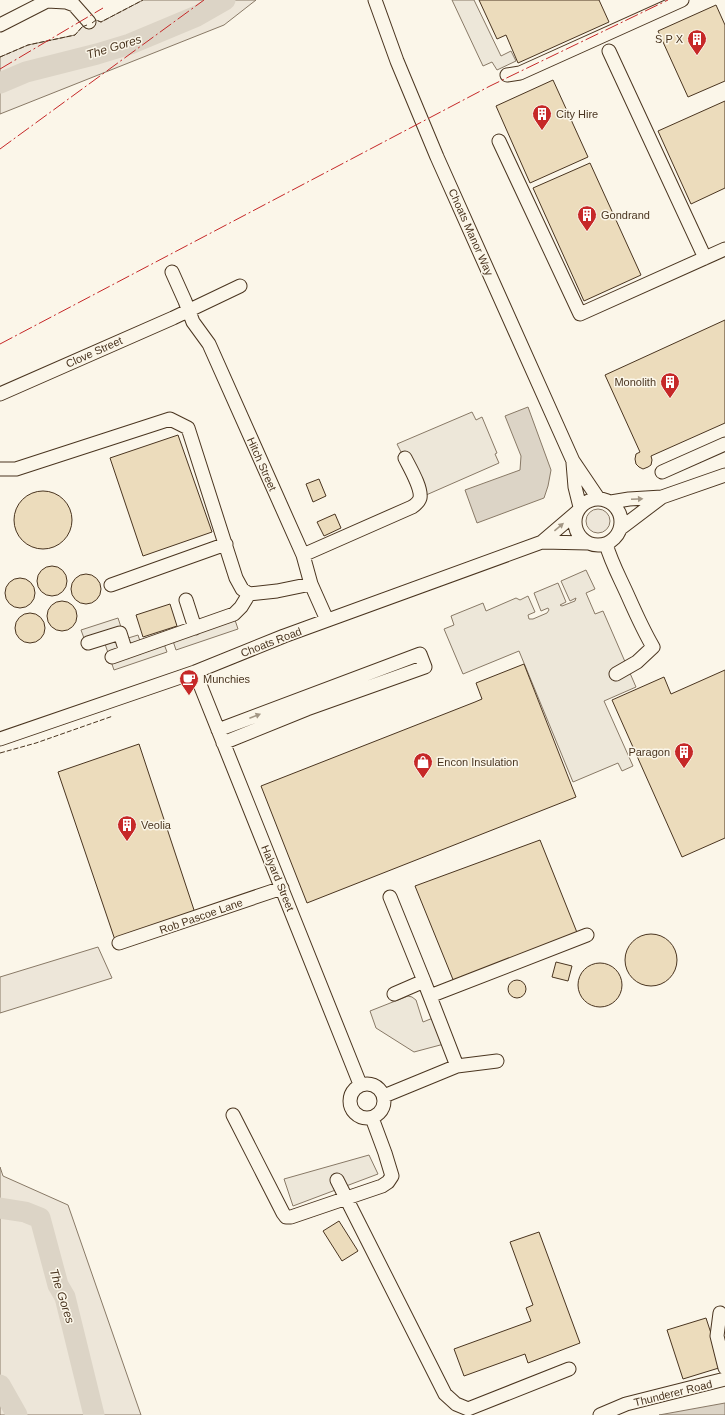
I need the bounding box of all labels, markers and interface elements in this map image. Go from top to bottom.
building icon: S P X [686,28,708,56]
water label: The Gores [85,32,143,62]
place label: S P X [655,33,684,45]
building icon: City Hire [531,103,553,131]
place label: City Hire [556,108,598,120]
street label: Choats Manor Way [446,187,496,278]
building icon: Gondrand [576,204,598,232]
place label: Gondrand [601,209,650,221]
street label: Clove Street [64,334,124,370]
building icon: Monolith [659,371,681,399]
place label: Monolith [614,376,656,388]
street label: Hitch Street [245,435,279,493]
one-way arrow [631,495,643,502]
one-way arrow [554,523,565,532]
street label: Choats Road [239,625,303,659]
cafe icon: Munchies [178,668,200,696]
place label: Munchies [203,673,251,685]
one-way arrow [249,712,261,718]
building icon: Paragon [673,741,695,769]
place label: Paragon [628,746,670,758]
shop icon: Encon Insulation [412,751,434,779]
place label: Encon Insulation [437,756,518,768]
building icon: Veolia [116,814,138,842]
place label: Veolia [141,819,172,831]
street label: Halyard Street [259,843,297,913]
street label: Rob Pascoe Lane [158,896,244,936]
water label: The Gores [47,1267,77,1325]
street label: Thunderer Road [633,1377,713,1409]

